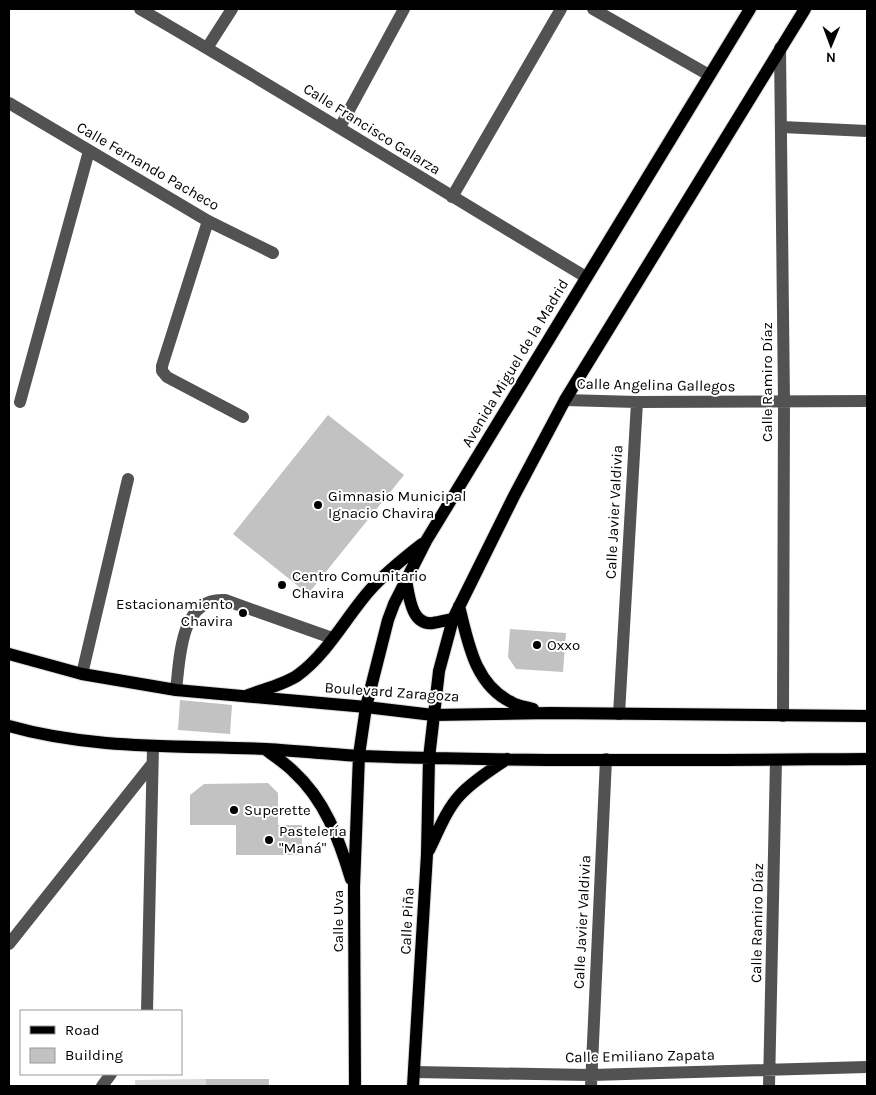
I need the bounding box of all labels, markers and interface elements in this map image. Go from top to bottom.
north arrow [806,20,856,70]
text: N [826,49,836,66]
street label: Calle Francisco Galarza [300,79,444,179]
street label: Calle Fernando Pacheco [73,118,223,214]
street label: Avenida Miguel de la Madrid [458,276,572,450]
street label: Calle Ramiro Díaz [758,322,776,442]
street label: Calle Angelina Gallegos [576,375,736,395]
street label: Calle Javier Valdivia [602,445,626,579]
place label: Gimnasio Municipal Ignacio Chavira [328,487,466,522]
marker: Gimnasio Municipal Ignacio Chavira [312,499,324,511]
place label: Centro Comunitario Chavira [292,567,427,602]
marker: Centro Comunitario Chavira [276,579,288,591]
place label: Estacionamiento Chavira [116,595,233,630]
marker: Estacionamiento Chavira [237,607,249,619]
place label: Oxxo [547,636,580,654]
marker: Oxxo [531,639,543,651]
street label: Boulevard Zaragoza [324,678,460,706]
place label: Superette [244,801,311,819]
marker: Superette [228,804,240,816]
place label: Pastelería "Maná" [279,822,347,857]
marker: Pastelería "Maná" [263,834,275,846]
street label: Calle Javier Valdivia [570,855,594,989]
street label: Calle Ramiro Díaz [747,863,767,983]
street label: Calle Piña [396,887,418,955]
street label: Calle Uva [329,890,347,952]
legend [20,1010,182,1075]
text: Road [65,1021,100,1039]
text: Building [65,1046,123,1064]
street label: Calle Emiliano Zapata [565,1046,715,1066]

